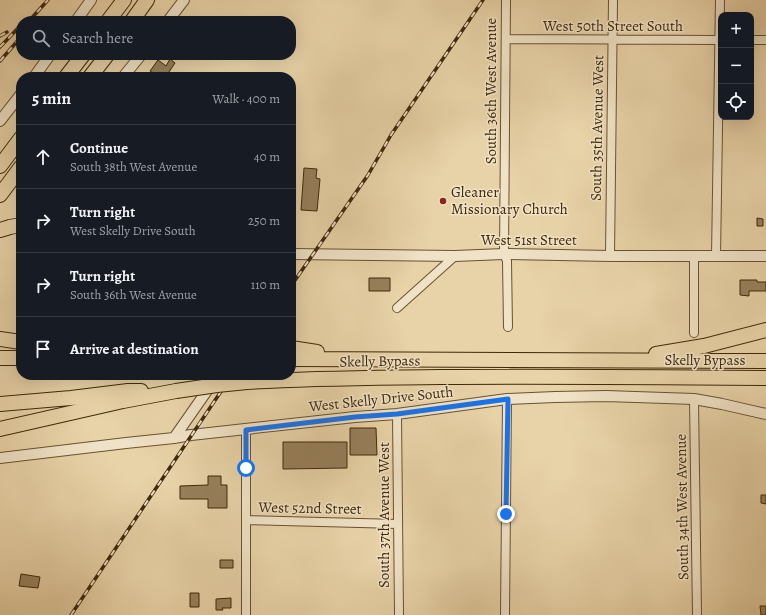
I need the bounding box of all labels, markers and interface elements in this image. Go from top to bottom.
map controls [718,12,754,120]
button: + [718,12,754,48]
search box [16,16,296,60]
street label: West 50th Street South [542,16,683,36]
street label: South 36th West Avenue [481,17,501,164]
icon: search [30,27,52,49]
text: Search here [62,28,133,48]
button: − [718,48,754,84]
street label: South 35th Avenue West [586,55,608,201]
button: locate [718,84,754,120]
text: 5 min [32,87,71,110]
text: Walk · 400 m [212,90,280,107]
text: Continue [70,138,128,158]
icon: ahead [32,146,54,168]
text: 40 m [254,148,280,165]
text: South 38th West Avenue [70,158,197,175]
place label: Gleaner Missionary Church [451,182,568,219]
marker: Gleaner Missionary Church [438,196,448,206]
text: Turn right [70,202,135,222]
icon: right [32,210,54,232]
text: 250 m [248,212,280,229]
text: West Skelly Drive South [70,222,196,239]
street label: West 51st Street [480,230,577,250]
text: Turn right [70,266,135,286]
icon: right [32,274,54,296]
text: 110 m [251,276,280,293]
text: South 36th West Avenue [70,286,197,303]
icon: arrive [32,338,54,360]
text: Arrive at destination [70,339,199,359]
street label: Skelly Bypass [339,350,421,372]
street label: Skelly Bypass [664,350,746,370]
street label: West Skelly Drive South [307,381,454,417]
street label: South 34th West Avenue [671,433,693,580]
street label: South 37th Avenue West [374,442,394,588]
route start [237,459,255,477]
street label: West 52nd Street [257,497,362,519]
route end [497,505,515,523]

